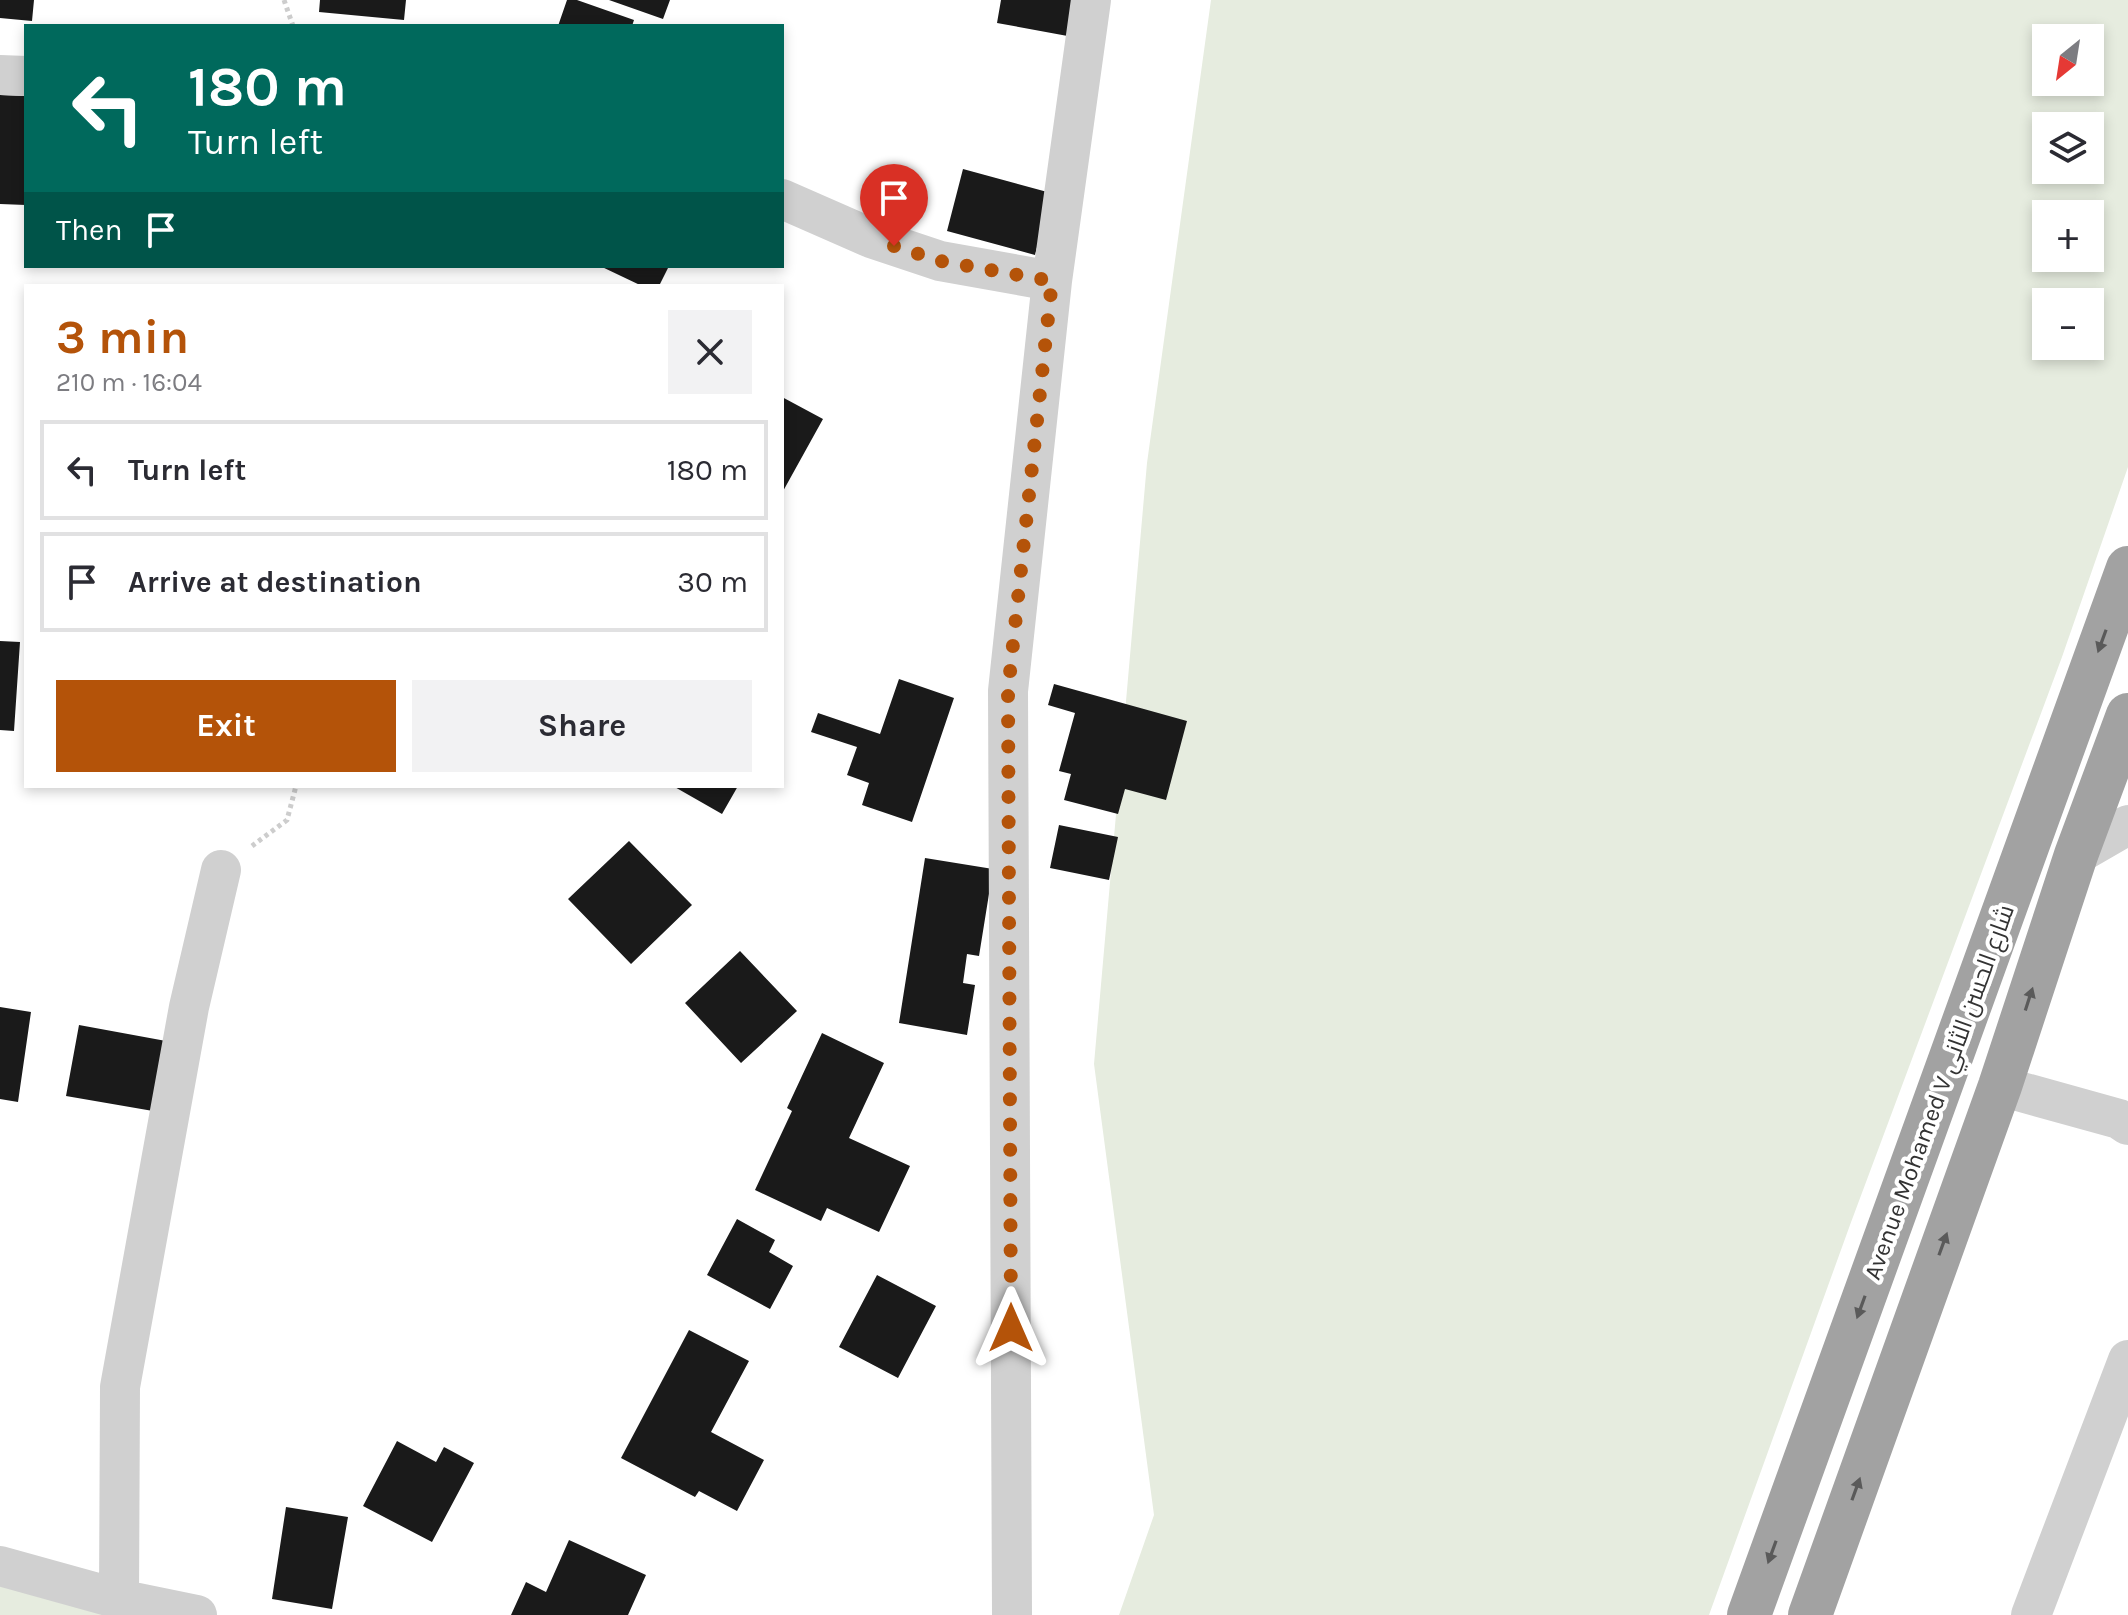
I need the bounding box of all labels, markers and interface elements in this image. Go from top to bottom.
north arrow [2032,24,2104,96]
map controls [2032,24,2104,360]
text: 180 m [188,54,347,119]
icon: left [56,56,160,160]
button: layers [2032,112,2104,184]
text: Turn left [188,121,323,163]
pin [860,164,928,246]
icon: arrive [872,176,916,220]
button: + [2032,200,2104,272]
icon: arrive [139,208,183,252]
text: Then [56,212,123,248]
button: − [2032,288,2104,360]
text: 3 min [56,309,189,365]
button: close [668,310,752,394]
text: 210 m · 16:04 [56,367,202,398]
icon: left [60,448,104,492]
text: Turn left [128,452,246,488]
text: 180 m [667,452,748,488]
icon: arrive [60,560,104,604]
text: Arrive at destination [128,564,422,600]
text: 30 m [677,564,748,600]
one-way arrow [2095,630,2107,654]
button: Exit [56,680,396,772]
button: Share [412,680,752,772]
street label: Avenue Mohamed V شارع الحسن الثاني [1858,901,2025,1285]
one-way arrow [2023,986,2035,1010]
one-way arrow [1937,1232,1950,1256]
position arrow [969,1286,1053,1370]
one-way arrow [1854,1295,1867,1319]
one-way arrow [1850,1477,1862,1501]
one-way arrow [1765,1540,1778,1564]

